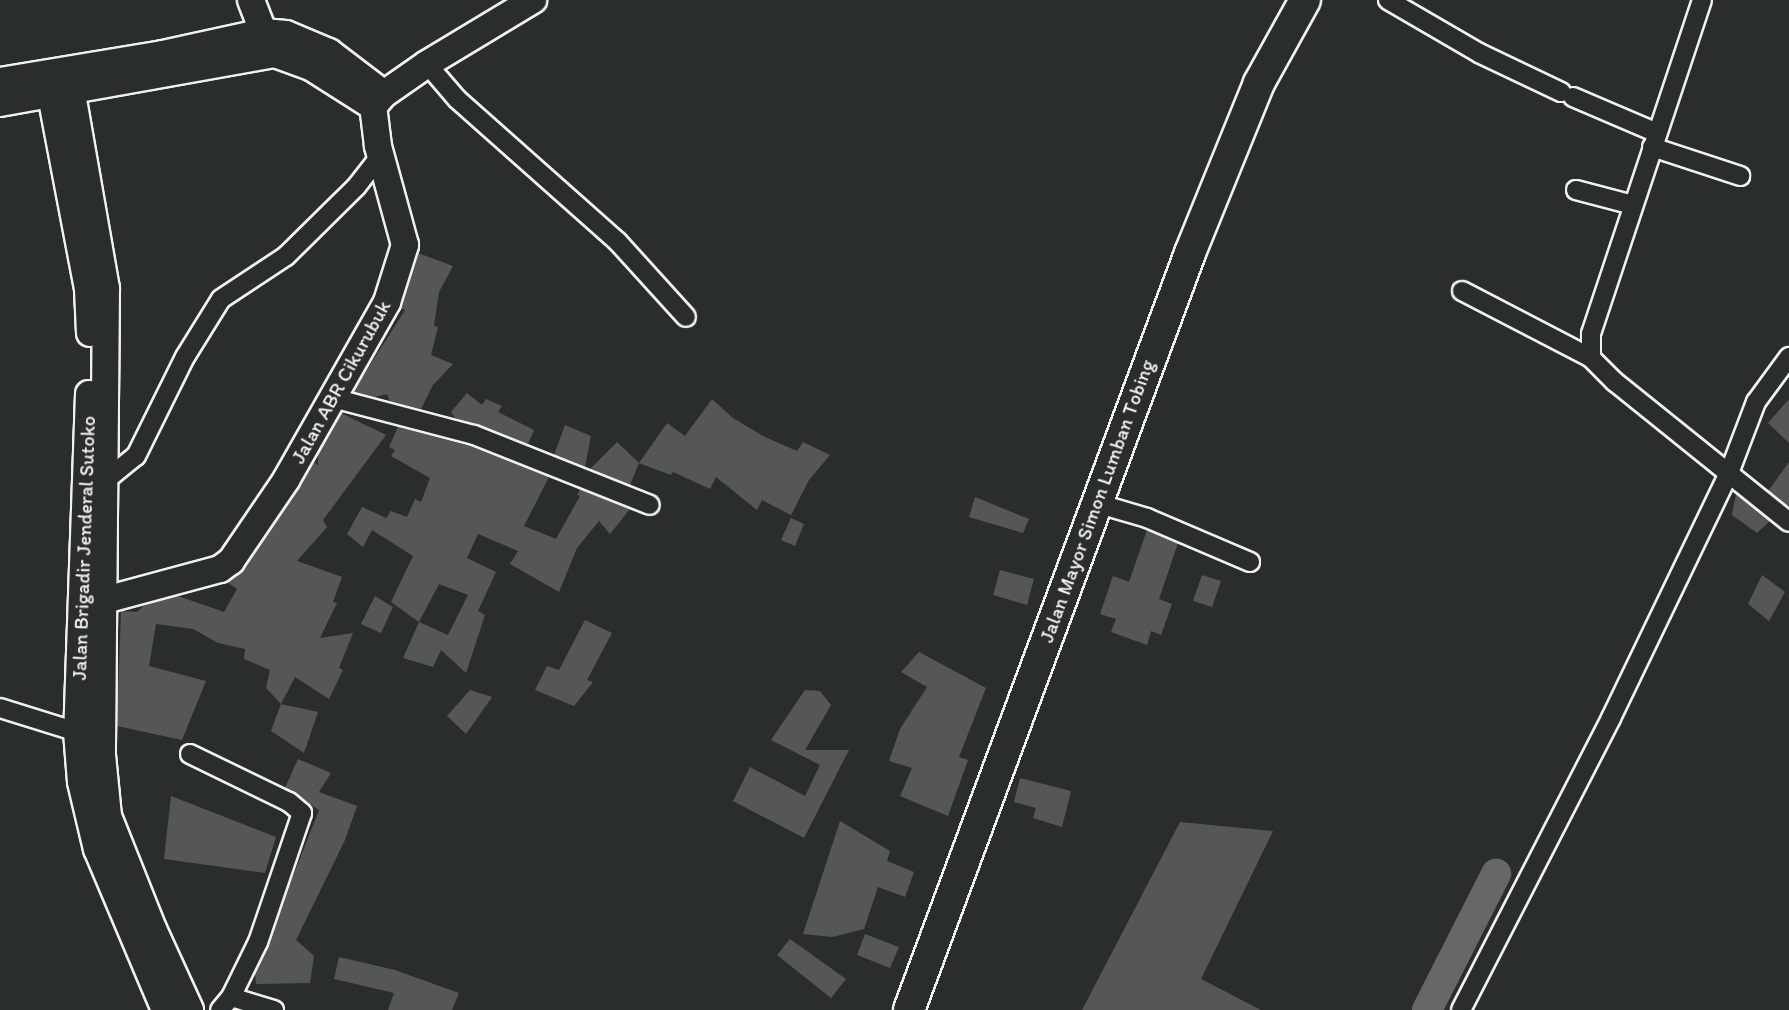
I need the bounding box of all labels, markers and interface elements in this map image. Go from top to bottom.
street label: Jalan ABR Cikurubuk [286,296,396,468]
street label: Jalan Mayor Simon Lumban Tobing [1035,358,1159,644]
street label: Jalan Brigadir Jenderal Sutoko [67,415,101,681]

